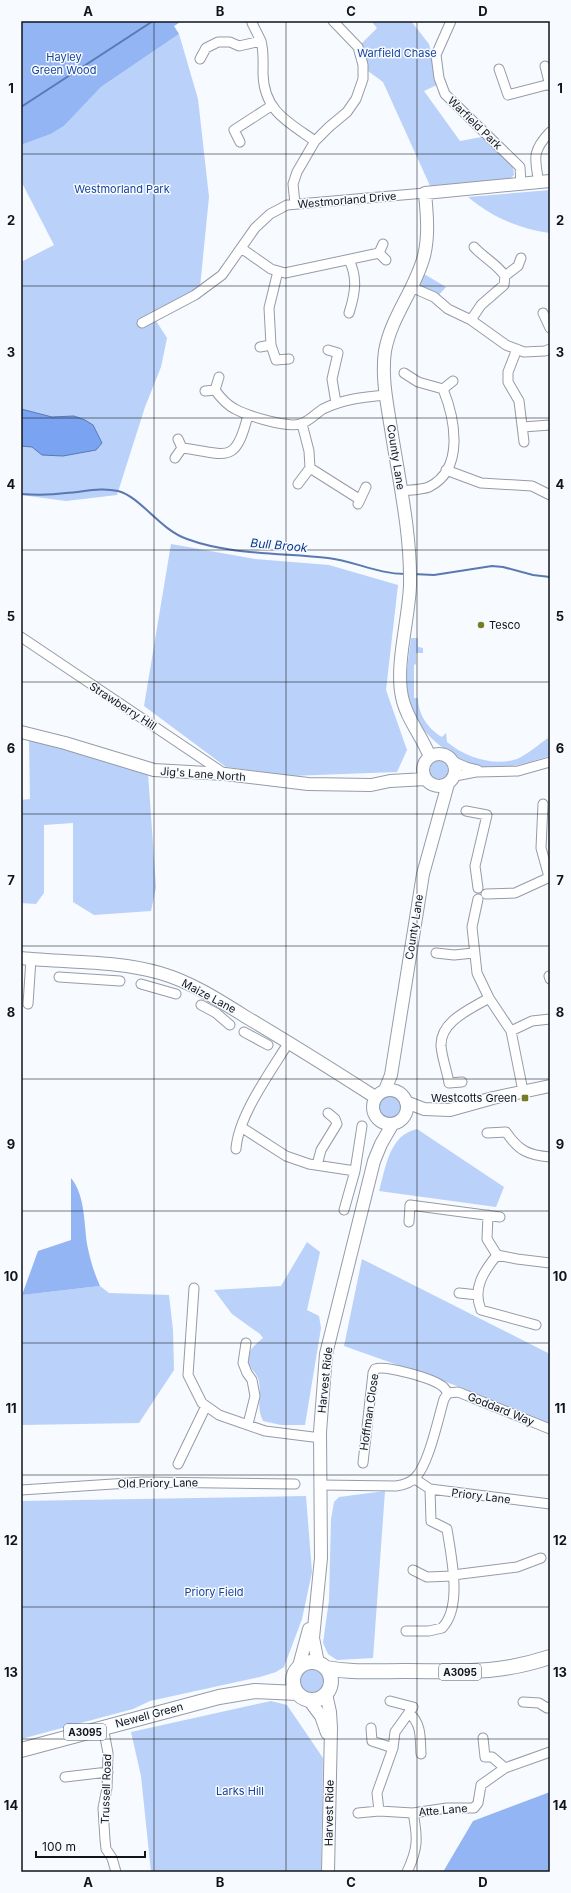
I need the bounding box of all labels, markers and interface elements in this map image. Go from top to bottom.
text: A [83,3,93,19]
text: B [216,3,225,19]
text: C [346,3,356,19]
text: D [478,3,488,19]
park label: Warfield Chase [357,46,437,60]
park label: Hayley Green Wood [32,50,96,77]
text: 1 [8,80,14,96]
text: 1 [557,80,563,96]
street label: Warfield Park [445,94,505,152]
park label: Westmorland Park [74,182,170,196]
street label: Westmorland Drive [297,189,397,211]
text: 2 [7,212,15,228]
text: 2 [556,212,564,228]
text: 3 [7,344,15,360]
text: 3 [556,344,564,360]
street label: County Lane [384,423,408,491]
text: 4 [7,476,16,492]
text: 4 [556,476,565,492]
water label: Bull Brook [250,535,309,555]
text: 5 [7,608,15,624]
text: 5 [556,608,564,624]
place label: Tesco [489,618,521,632]
marker: Tesco [476,620,486,630]
street label: Strawberry Hill [87,679,159,733]
text: 6 [7,740,15,756]
text: 6 [556,740,564,756]
street label: Jig's Lane North [160,764,246,784]
text: 7 [7,872,15,888]
text: 7 [556,872,564,888]
street label: County Lane [402,893,426,961]
street label: Maize Lane [179,976,239,1016]
text: 8 [7,1004,15,1020]
text: 8 [556,1004,564,1020]
place label: Westcotts Green [431,1091,517,1105]
marker: Westcotts Green [520,1093,530,1103]
text: 9 [7,1136,15,1152]
text: 9 [556,1136,564,1152]
text: 10 [4,1268,18,1284]
text: 10 [553,1268,567,1284]
street label: Harvest Ride [315,1346,335,1414]
street label: Hoffman Close [357,1373,381,1451]
street label: Goddard Way [466,1389,536,1429]
text: 11 [5,1400,17,1416]
text: 11 [554,1400,566,1416]
street label: Old Priory Lane [118,1475,198,1491]
street label: Priory Lane [451,1485,511,1507]
text: 12 [4,1532,18,1548]
text: 12 [553,1532,567,1548]
park label: Priory Field [184,1585,244,1599]
text: 13 [4,1664,18,1680]
road number: A3095 [439,1664,481,1680]
text: 13 [553,1664,567,1680]
street label: Newell Green [114,1699,184,1731]
road number: A3095 [64,1724,106,1740]
street label: Trussell Road [98,1754,114,1824]
street label: Harvest Ride [321,1780,337,1846]
park label: Larks Hill [216,1784,264,1798]
text: 14 [4,1797,18,1813]
text: 14 [553,1797,567,1813]
street label: Atte Lane [418,1801,468,1819]
scale bar [36,1833,145,1859]
text: 100 m [42,1839,76,1854]
text: A [83,1874,93,1890]
text: B [216,1874,225,1890]
text: C [346,1874,356,1890]
text: D [478,1874,488,1890]

